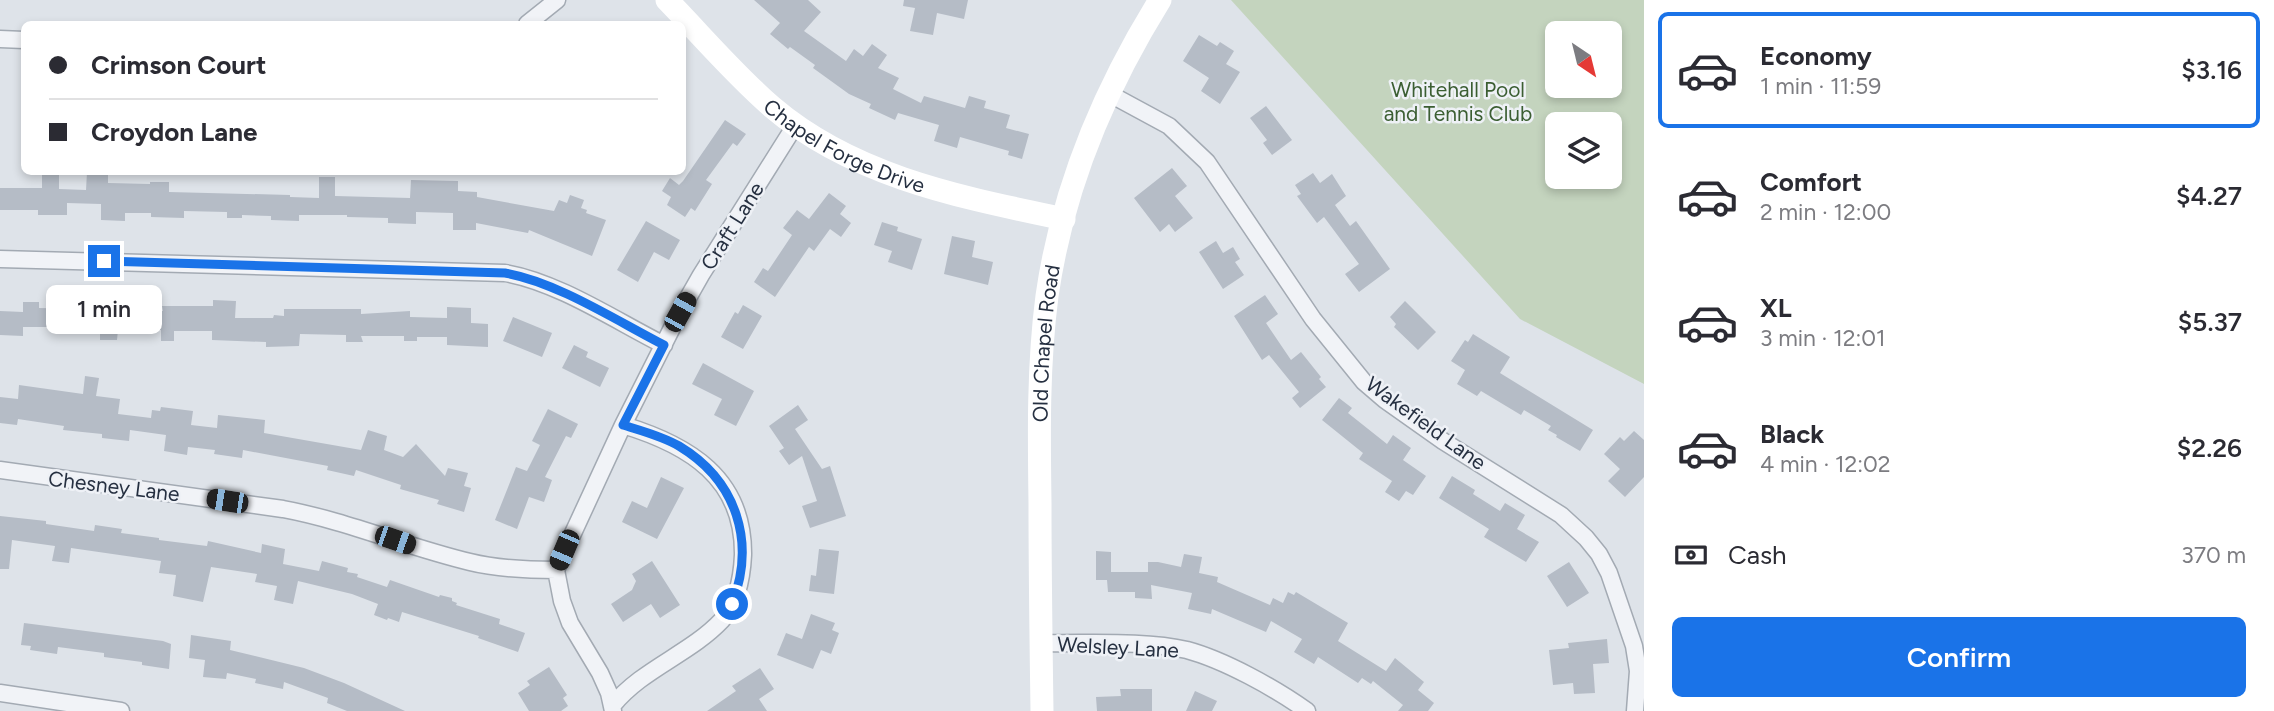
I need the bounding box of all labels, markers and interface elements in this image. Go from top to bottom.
north arrow [1545,21,1622,98]
map controls [1545,21,1622,189]
icon: car [1676,39,1739,102]
text: Economy [1760,40,1872,72]
text: Crimson Court [91,49,266,81]
text: $3.16 [2181,54,2242,86]
text: 1 min · 11:59 [1760,72,1881,100]
park label: Whitehall Pool and Tennis Club [1384,77,1532,126]
street label: Chapel Forge Drive [759,93,928,198]
button: layers [1545,112,1622,189]
text: Croydon Lane [91,116,257,148]
icon: car [1676,165,1739,228]
text: Comfort [1760,166,1862,198]
street label: Craft Lane [695,178,769,274]
text: $4.27 [2176,180,2242,212]
text: 2 min · 12:00 [1760,198,1891,226]
route end [88,245,120,277]
street label: Old Chapel Road [1027,262,1065,422]
callout: 1 min [46,286,162,334]
car [661,289,700,335]
icon: car [1676,291,1739,354]
text: XL [1760,292,1792,324]
text: 1 min [77,295,131,323]
text: $5.37 [2178,306,2242,338]
text: 3 min · 12:01 [1760,324,1886,352]
street label: Wakefield Lane [1361,371,1491,475]
icon: car [1676,417,1739,480]
text: Black [1760,418,1824,450]
text: $2.26 [2177,432,2242,464]
text: 4 min · 12:02 [1760,450,1891,478]
street label: Chesney Lane [47,466,181,506]
car [205,487,250,515]
car [372,523,419,557]
car [547,527,582,573]
icon: cash [1672,536,1710,574]
text: Cash [1728,539,1787,571]
text: 370 m [2181,541,2246,569]
route start [716,588,748,620]
button: Confirm [1672,617,2246,697]
street label: Welsley Lane [1056,631,1180,663]

